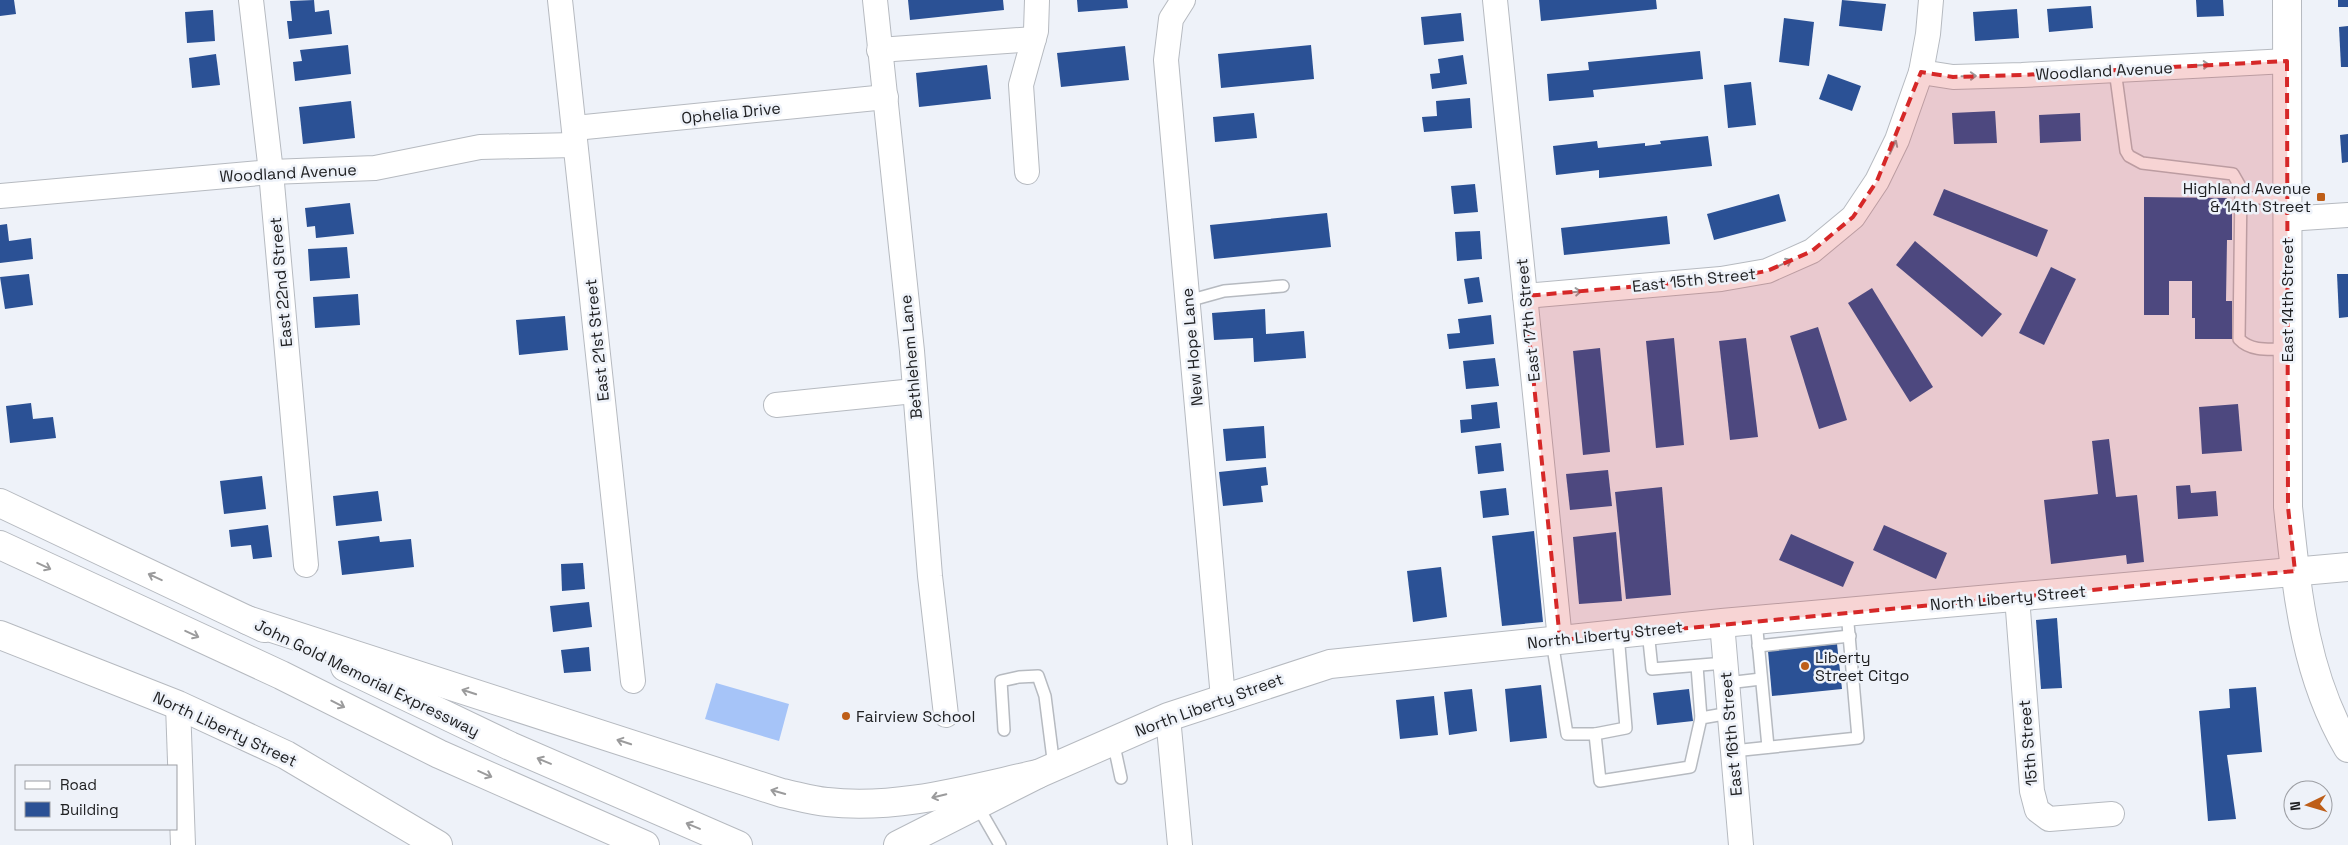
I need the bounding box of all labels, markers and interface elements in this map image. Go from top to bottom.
street label: Woodland Avenue [2035,57,2173,85]
one-way arrow [2193,61,2209,70]
one-way arrow [1961,72,1977,81]
street label: Ophelia Drive [680,97,782,129]
one-way arrow [1889,140,1898,155]
street label: Woodland Avenue [219,159,357,187]
place label: Highland Avenue & 14th Street [2183,178,2311,217]
marker: Highland Avenue & 14th Street [2315,191,2327,203]
street label: East 22nd Street [265,216,297,348]
street label: East 14th Street [2277,238,2298,362]
street label: East 17th Street [1511,257,1545,383]
one-way arrow [1778,258,1793,268]
street label: East 15th Street [1631,263,1757,297]
street label: East 21st Street [580,278,614,402]
street label: New Hope Lane [1176,287,1208,407]
one-way arrow [1565,287,1581,296]
street label: Bethlehem Lane [895,294,927,420]
one-way arrow [36,561,51,571]
one-way arrow [148,572,163,581]
street label: North Liberty Street [1929,581,2087,615]
street label: John Gold Memorial Expressway [251,614,483,742]
street label: North Liberty Street [1526,616,1684,654]
one-way arrow [184,629,199,639]
place label: Liberty Street Citgo [1815,647,1909,686]
marker: Liberty Street Citgo [1799,660,1811,672]
street label: North Liberty Street [1132,668,1286,742]
street label: East 16th Street [1715,671,1747,797]
street label: North Liberty Street [150,686,300,772]
one-way arrow [462,687,477,696]
one-way arrow [331,699,346,709]
street label: 15th Street [2014,699,2042,787]
place label: Fairview School [856,706,975,727]
marker: Fairview School [840,710,852,722]
one-way arrow [616,737,632,746]
one-way arrow [537,756,552,766]
legend [15,765,178,830]
one-way arrow [477,770,492,780]
text: Road [60,775,97,794]
north arrow [2283,780,2333,830]
one-way arrow [771,786,787,796]
one-way arrow [931,792,947,801]
text: Building [60,800,119,819]
text: N [2286,801,2304,812]
one-way arrow [686,820,701,830]

